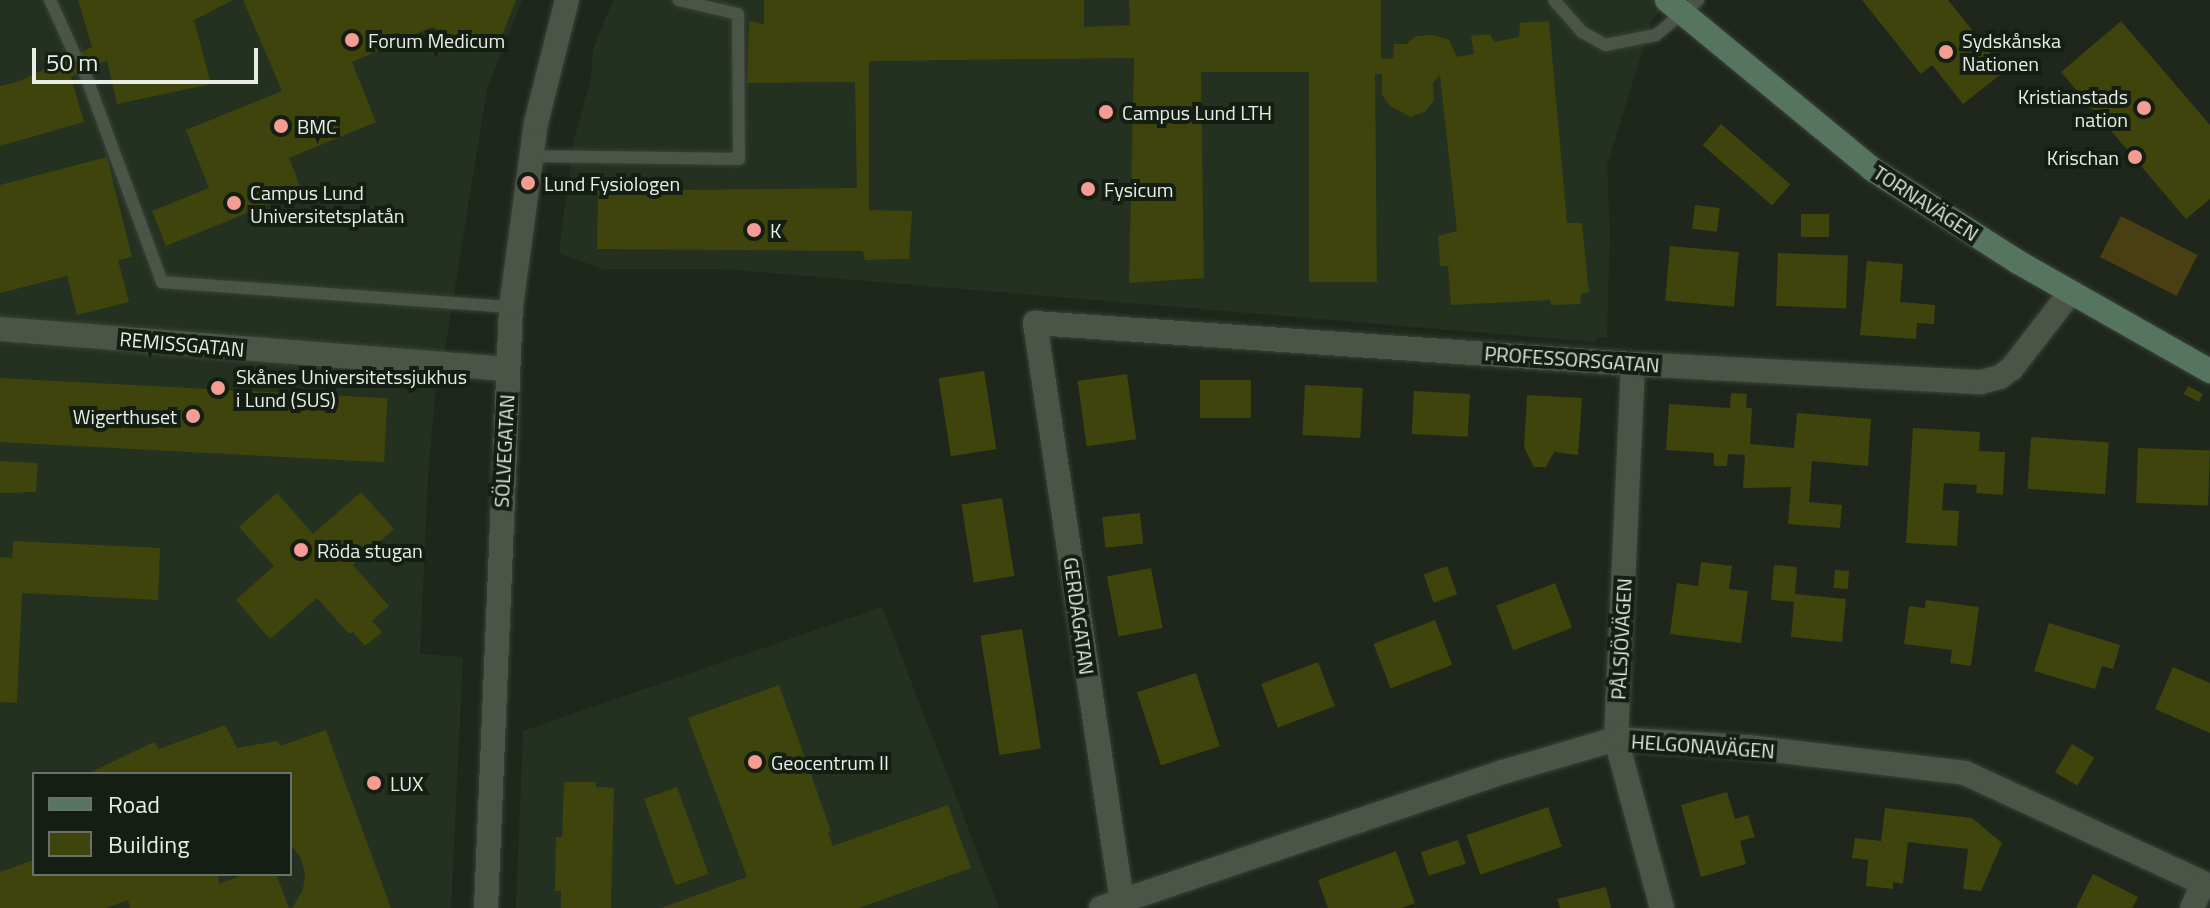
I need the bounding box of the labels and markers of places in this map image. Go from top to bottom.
place label: Forum Medicum [368,28,505,52]
place label: Sydskånska Nationen [1962,28,2061,75]
marker: Forum Medicum [343,31,361,49]
marker: Sydskånska Nationen [1937,43,1955,61]
place label: Kristianstads nation [2018,84,2128,131]
marker: Kristianstads nation [2135,99,2153,117]
place label: Campus Lund LTH [1122,100,1272,124]
marker: Campus Lund LTH [1097,103,1115,121]
place label: BMC [297,114,337,138]
marker: BMC [272,117,290,135]
place label: Krischan [2047,145,2119,169]
marker: Krischan [2126,148,2144,166]
place label: Lund Fysiologen [544,171,680,195]
marker: Lund Fysiologen [519,174,537,192]
place label: Fysicum [1104,177,1174,201]
place label: Campus Lund Universitetsplatån [250,180,404,227]
marker: Fysicum [1079,180,1097,198]
marker: Campus Lund Universitetsplatån [225,194,243,212]
place label: K [770,218,781,242]
marker: K [745,221,763,239]
place label: Skånes Universitetssjukhus i Lund (SUS) [236,364,467,411]
marker: Skånes Universitetssjukhus i Lund (SUS) [207,377,229,399]
place label: Wigerthuset [73,404,177,428]
marker: Wigerthuset [184,407,202,425]
place label: Röda stugan [317,538,423,562]
marker: Röda stugan [292,541,310,559]
place label: Geocentrum II [771,750,889,774]
marker: Geocentrum II [746,753,764,771]
place label: LUX [390,771,423,795]
marker: LUX [365,774,383,792]

